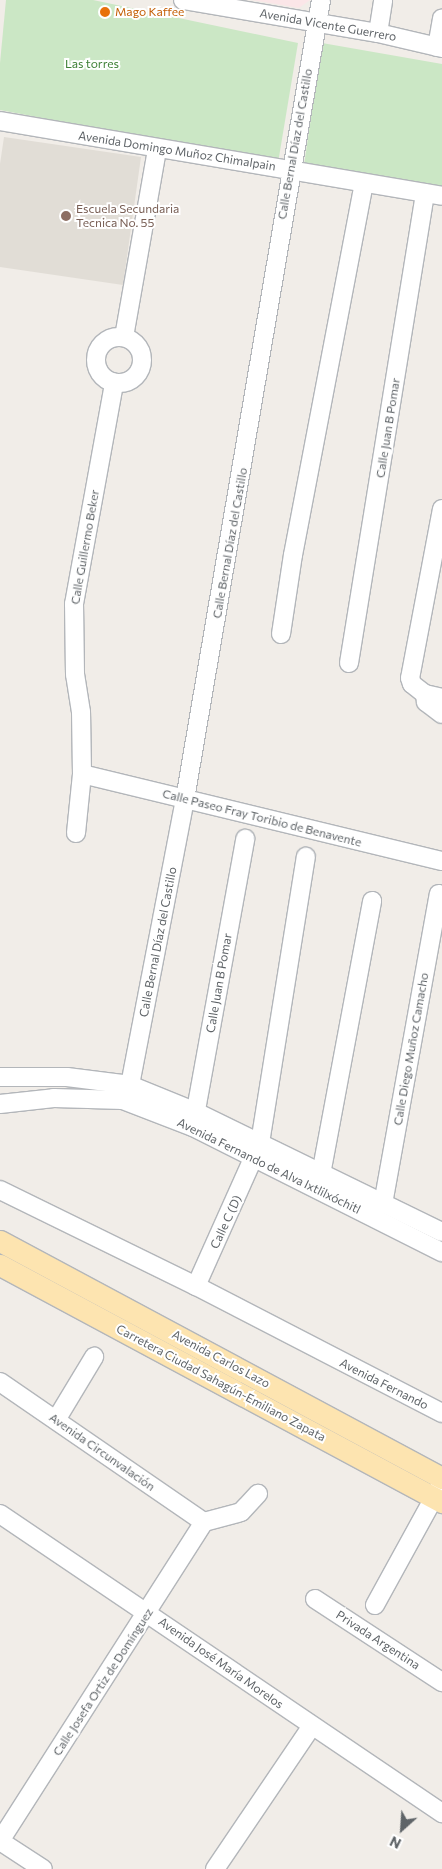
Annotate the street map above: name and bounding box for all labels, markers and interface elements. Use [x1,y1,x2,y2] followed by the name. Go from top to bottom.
[115,5,184,19] place label: Mago Kaffee
[99,6,111,18] marker: Mago Kaffee
[258,6,398,44] street label: Avenida Vicente Guerrero
[65,57,119,71] park label: Las torres
[275,67,315,221] street label: Calle Bernal Díaz del Castillo
[77,128,277,174] street label: Avenida Domingo Muñoz Chimalpain
[76,202,179,230] place label: Escuela Secundaria Tecnica No. 55
[60,210,72,222] marker: Escuela Secundaria Tecnica No. 55
[373,377,403,479] street label: Calle Juan B Pomar
[210,466,250,620] street label: Calle Bernal Díaz del Castillo
[68,488,102,606] street label: Calle Guillermo Beker
[161,786,363,850] street label: Calle Paseo Fray Toribio de Benavente
[136,866,180,1018] street label: Calle Bernal Díaz del Castillo
[203,932,235,1034] street label: Calle Juan B Pomar
[390,971,432,1127] street label: Calle Diego Muñoz Camacho
[175,1115,363,1217] street label: Avenida Fernando de Alva Ixtlilxóchitl
[207,1193,245,1251] street label: Calle C (D)
[114,1321,328,1445] street label: Carretera Ciudad Sahagún-Emiliano Zapata
[170,1327,272,1391] street label: Avenida Carlos Lazo
[337,1355,431,1413] street label: Avenida Fernando
[46,1410,158,1494] street label: Avenida Circunvalación
[50,1606,156,1758] street label: Calle Josefa Ortiz de Domínguez
[333,1608,423,1672] street label: Privada Argentina
[156,1614,286,1712] street label: Avenida José María Morelos
[377,1804,427,1854] north arrow
[387,1833,404,1853] text: N

